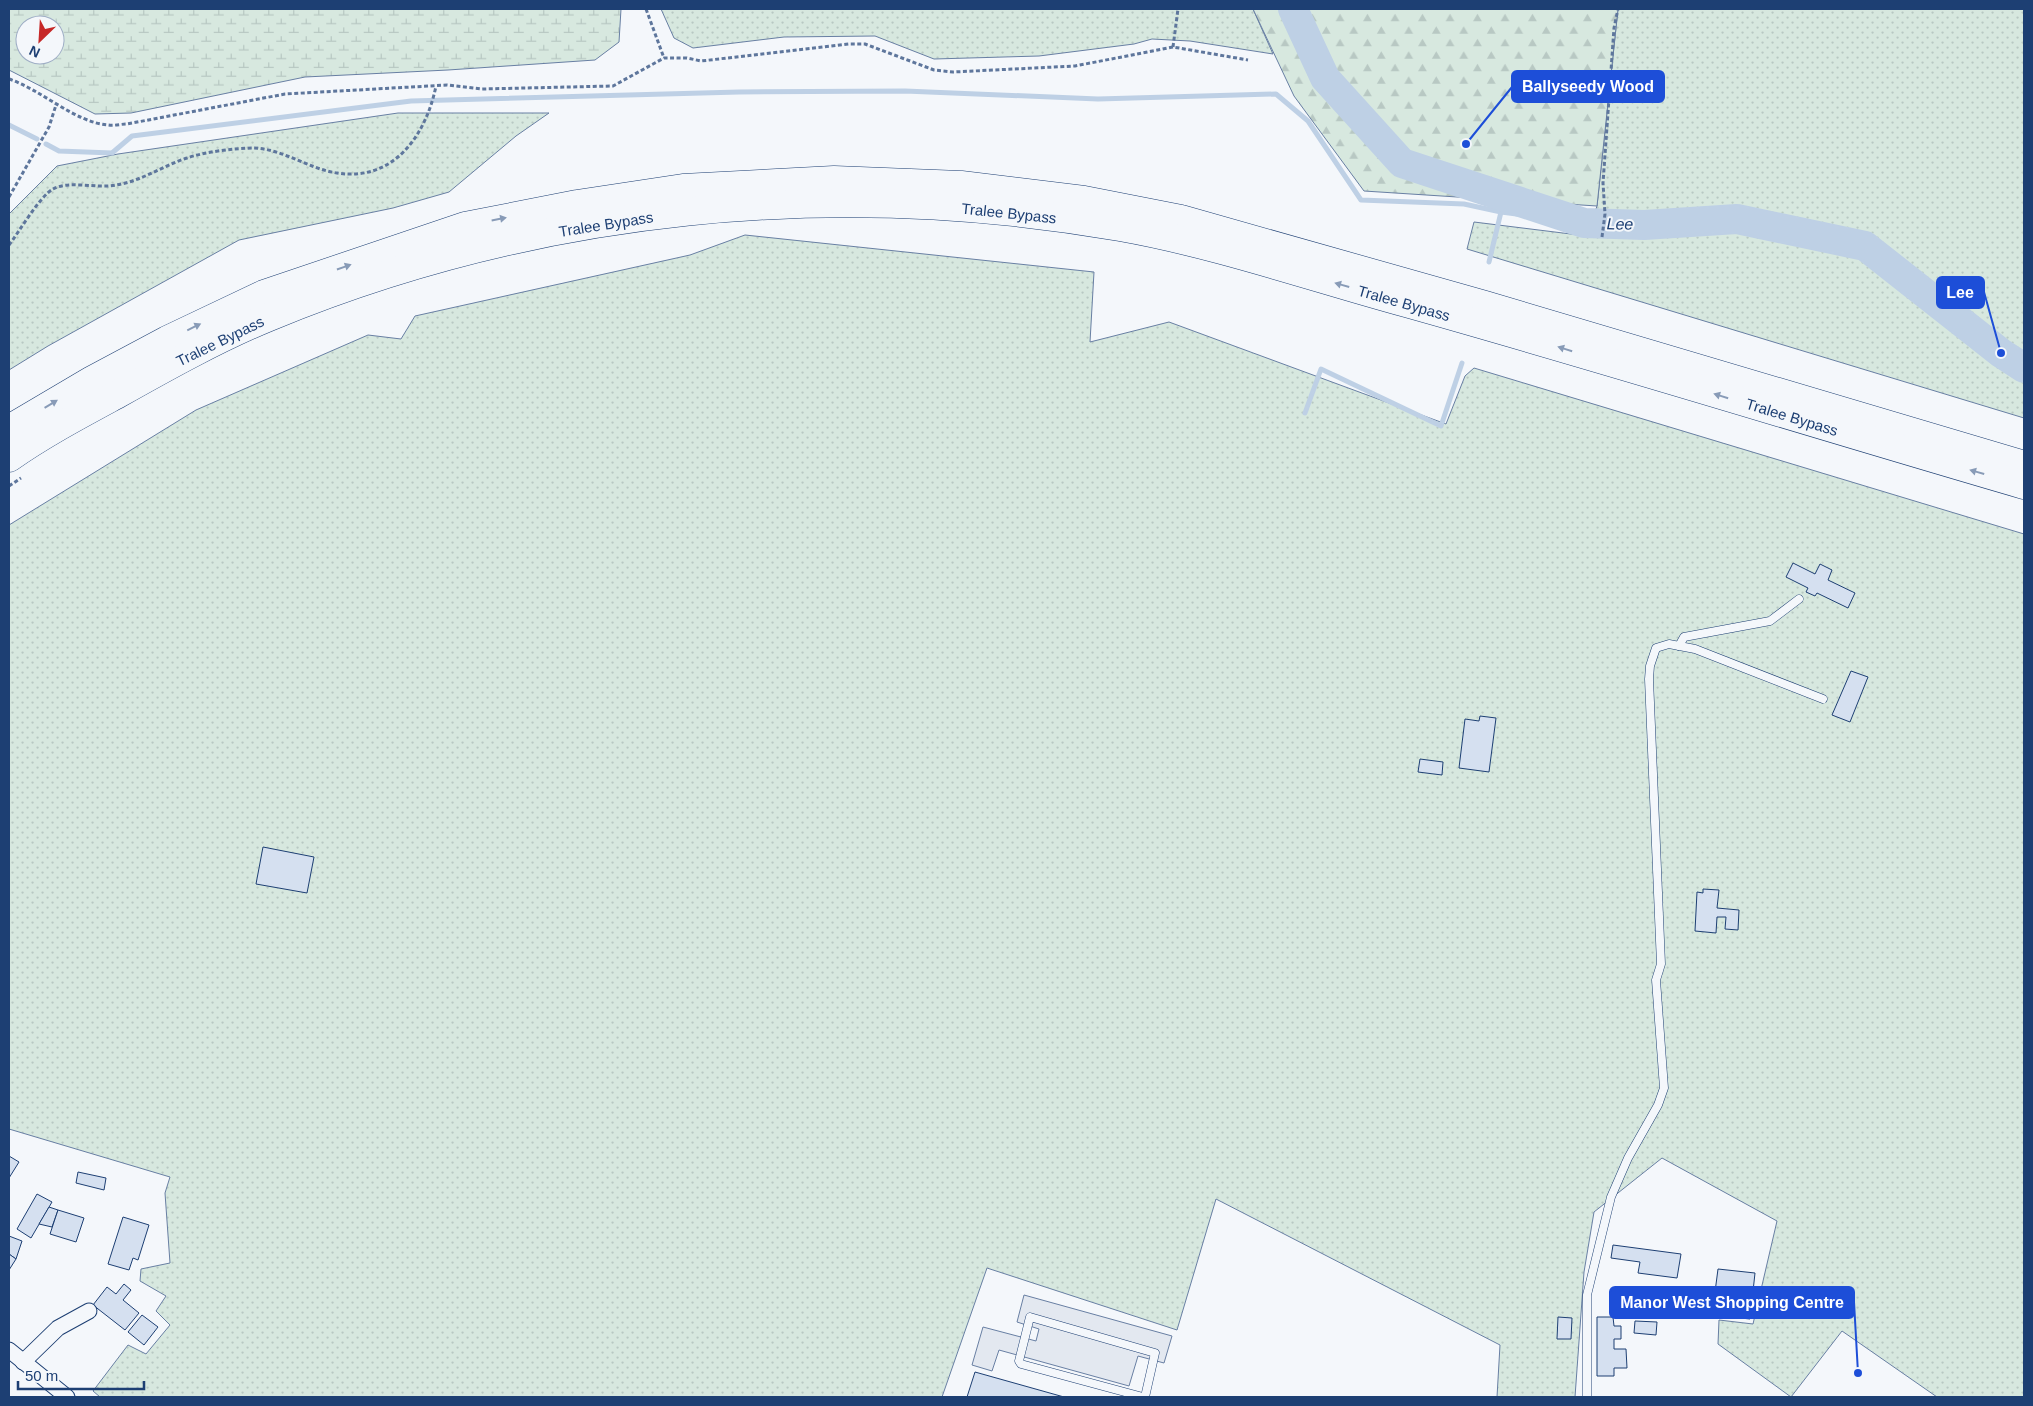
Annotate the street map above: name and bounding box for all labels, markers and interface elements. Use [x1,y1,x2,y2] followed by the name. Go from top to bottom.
[15,15,65,65] north arrow
[27,42,42,61] text: N
[1512,71,1664,102] callout: Ballyseedy Wood
[1522,78,1654,95] text: Ballyseedy Wood
[961,200,1057,226] street label: Tralee Bypass
[558,208,654,240] street label: Tralee Bypass
[492,215,507,223] one-way arrow
[1607,215,1634,233] water label: Lee
[337,262,352,270] one-way arrow
[1937,277,1984,308] callout: Lee
[1334,281,1349,289] one-way arrow
[1356,282,1452,324] street label: Tralee Bypass
[1946,284,1974,301] text: Lee
[173,312,267,370] street label: Tralee Bypass
[187,323,201,331] one-way arrow
[1558,345,1573,353] one-way arrow
[1713,391,1728,399] one-way arrow
[1744,395,1840,439] street label: Tralee Bypass
[44,400,57,409] one-way arrow
[1970,467,1985,475] one-way arrow
[1610,1287,1854,1318] callout: Manor West Shopping Centre
[1620,1294,1844,1311] text: Manor West Shopping Centre
[18,1358,144,1390] scale bar
[25,1367,58,1384] text: 50 m

